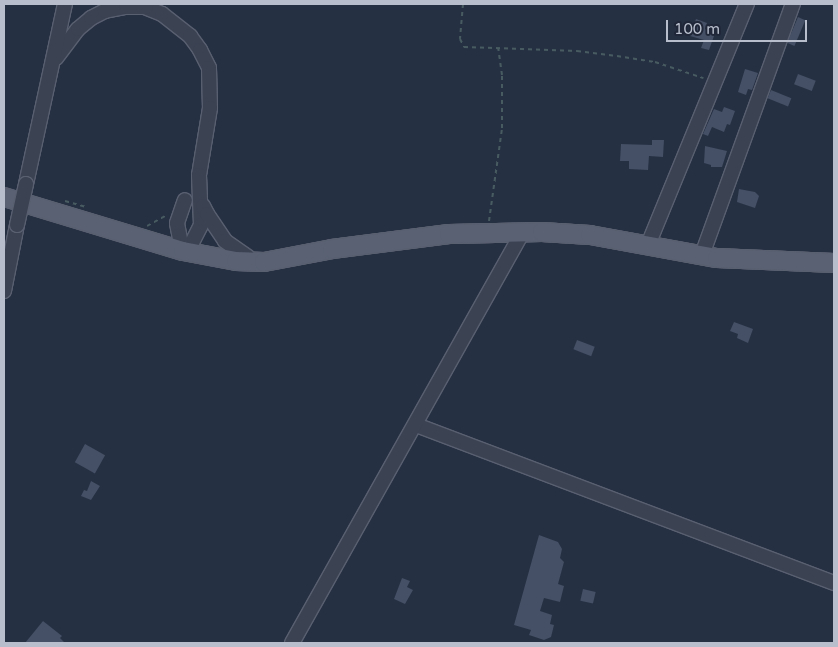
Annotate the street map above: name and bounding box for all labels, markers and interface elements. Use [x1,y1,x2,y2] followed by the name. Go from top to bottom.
[668,10,809,42] scale bar
[674,20,720,38] text: 100 m

